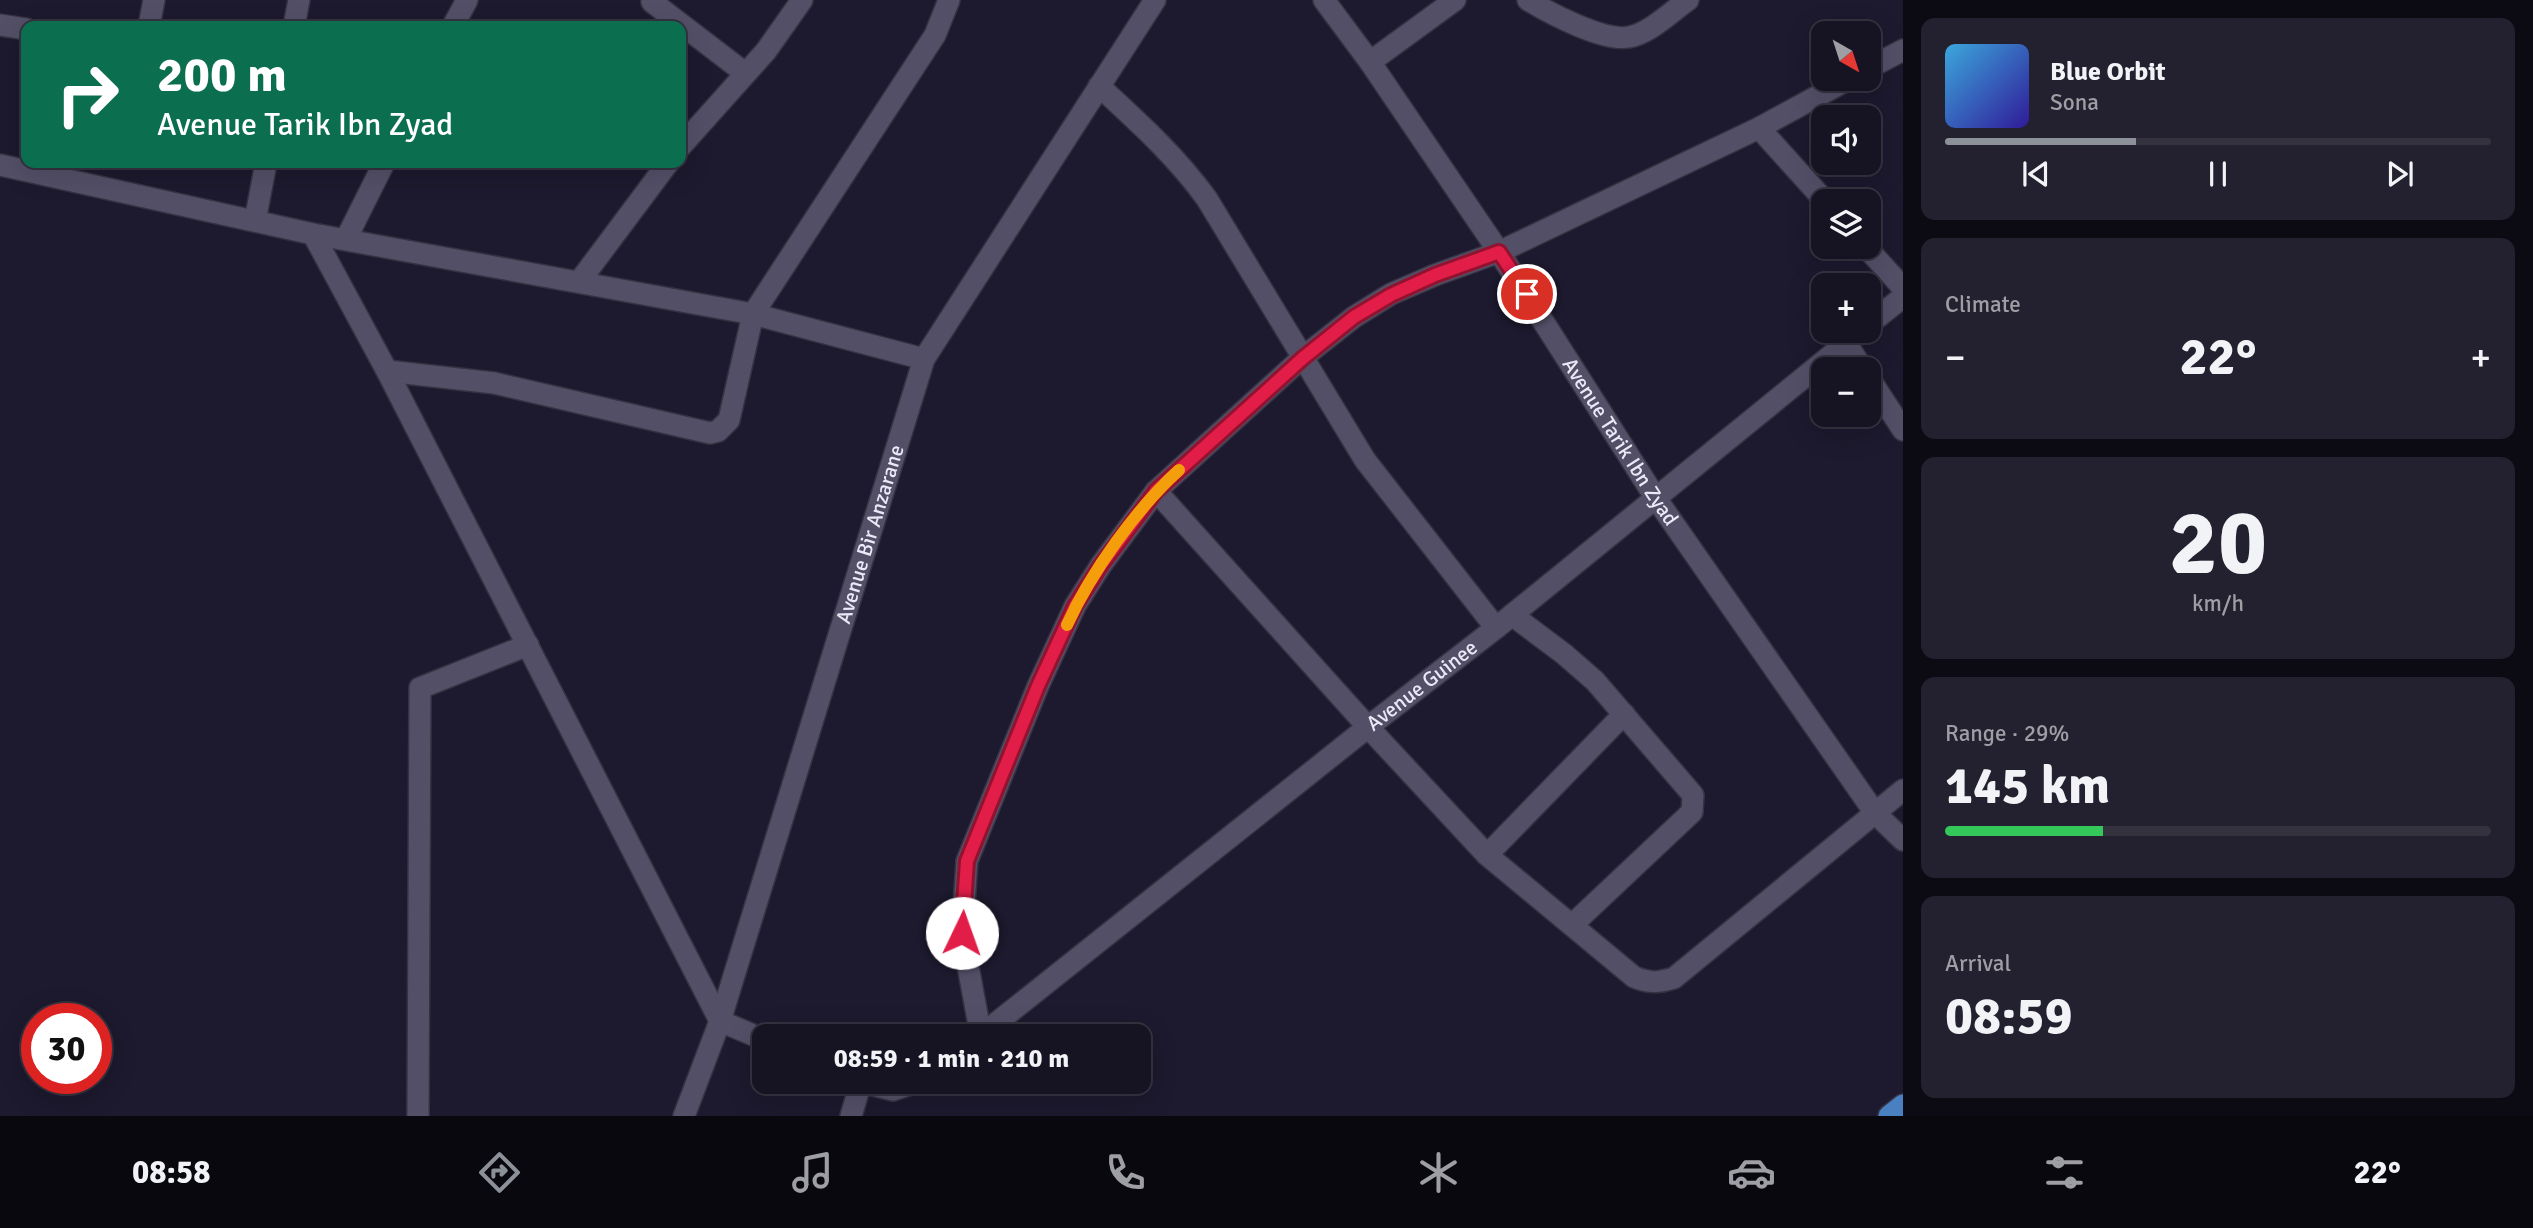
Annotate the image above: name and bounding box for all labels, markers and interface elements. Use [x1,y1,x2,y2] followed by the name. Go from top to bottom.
[1811,21,1881,91] north arrow
[1811,21,1881,427] map controls
[157,45,287,105] text: 200 m
[42,49,133,140] icon: right
[2050,56,2166,88] text: Blue Orbit
[2050,88,2099,117] text: Sona
[157,105,453,144] text: Avenue Tarik Ibn Zyad
[1811,105,1881,175] button: sound
[2017,155,2055,193] icon: previous
[2199,155,2237,193] icon: pause
[2381,155,2419,193] icon: next
[1811,189,1881,259] button: layers
[1497,264,1557,324] pin
[1811,273,1881,343] button: +
[1508,275,1546,313] icon: arrive
[1945,290,2021,319] text: Climate
[2180,325,2256,389] text: 22°
[1945,334,1966,381] text: −
[2470,334,2491,381] text: +
[1557,353,1684,531] street label: Avenue Tarik Ibn Zyad
[1811,357,1881,427] button: −
[830,442,910,627] street label: Avenue Bir Anzarane
[2169,487,2267,600] text: 20
[2192,589,2244,618] text: km/h
[1361,634,1483,737] street label: Avenue Guinee
[1945,719,2069,748] text: Range · 29%
[1945,754,2110,818] text: 145 km
[925,896,999,970] position arrow
[1945,949,2011,978] text: Arrival
[1945,984,2073,1048] text: 08:59
[21,1003,112,1094] speed limit sign: 30
[834,1043,1069,1075] text: 08:59 · 1 min · 210 m
[475,1148,524,1197] icon: directions
[788,1148,837,1197] icon: music
[1101,1148,1150,1197] icon: phone
[1414,1148,1463,1197] icon: climate
[1727,1148,1776,1197] icon: car
[2040,1148,2089,1197] icon: filters
[132,1153,211,1192] text: 08:58
[2353,1153,2401,1192] text: 22°

